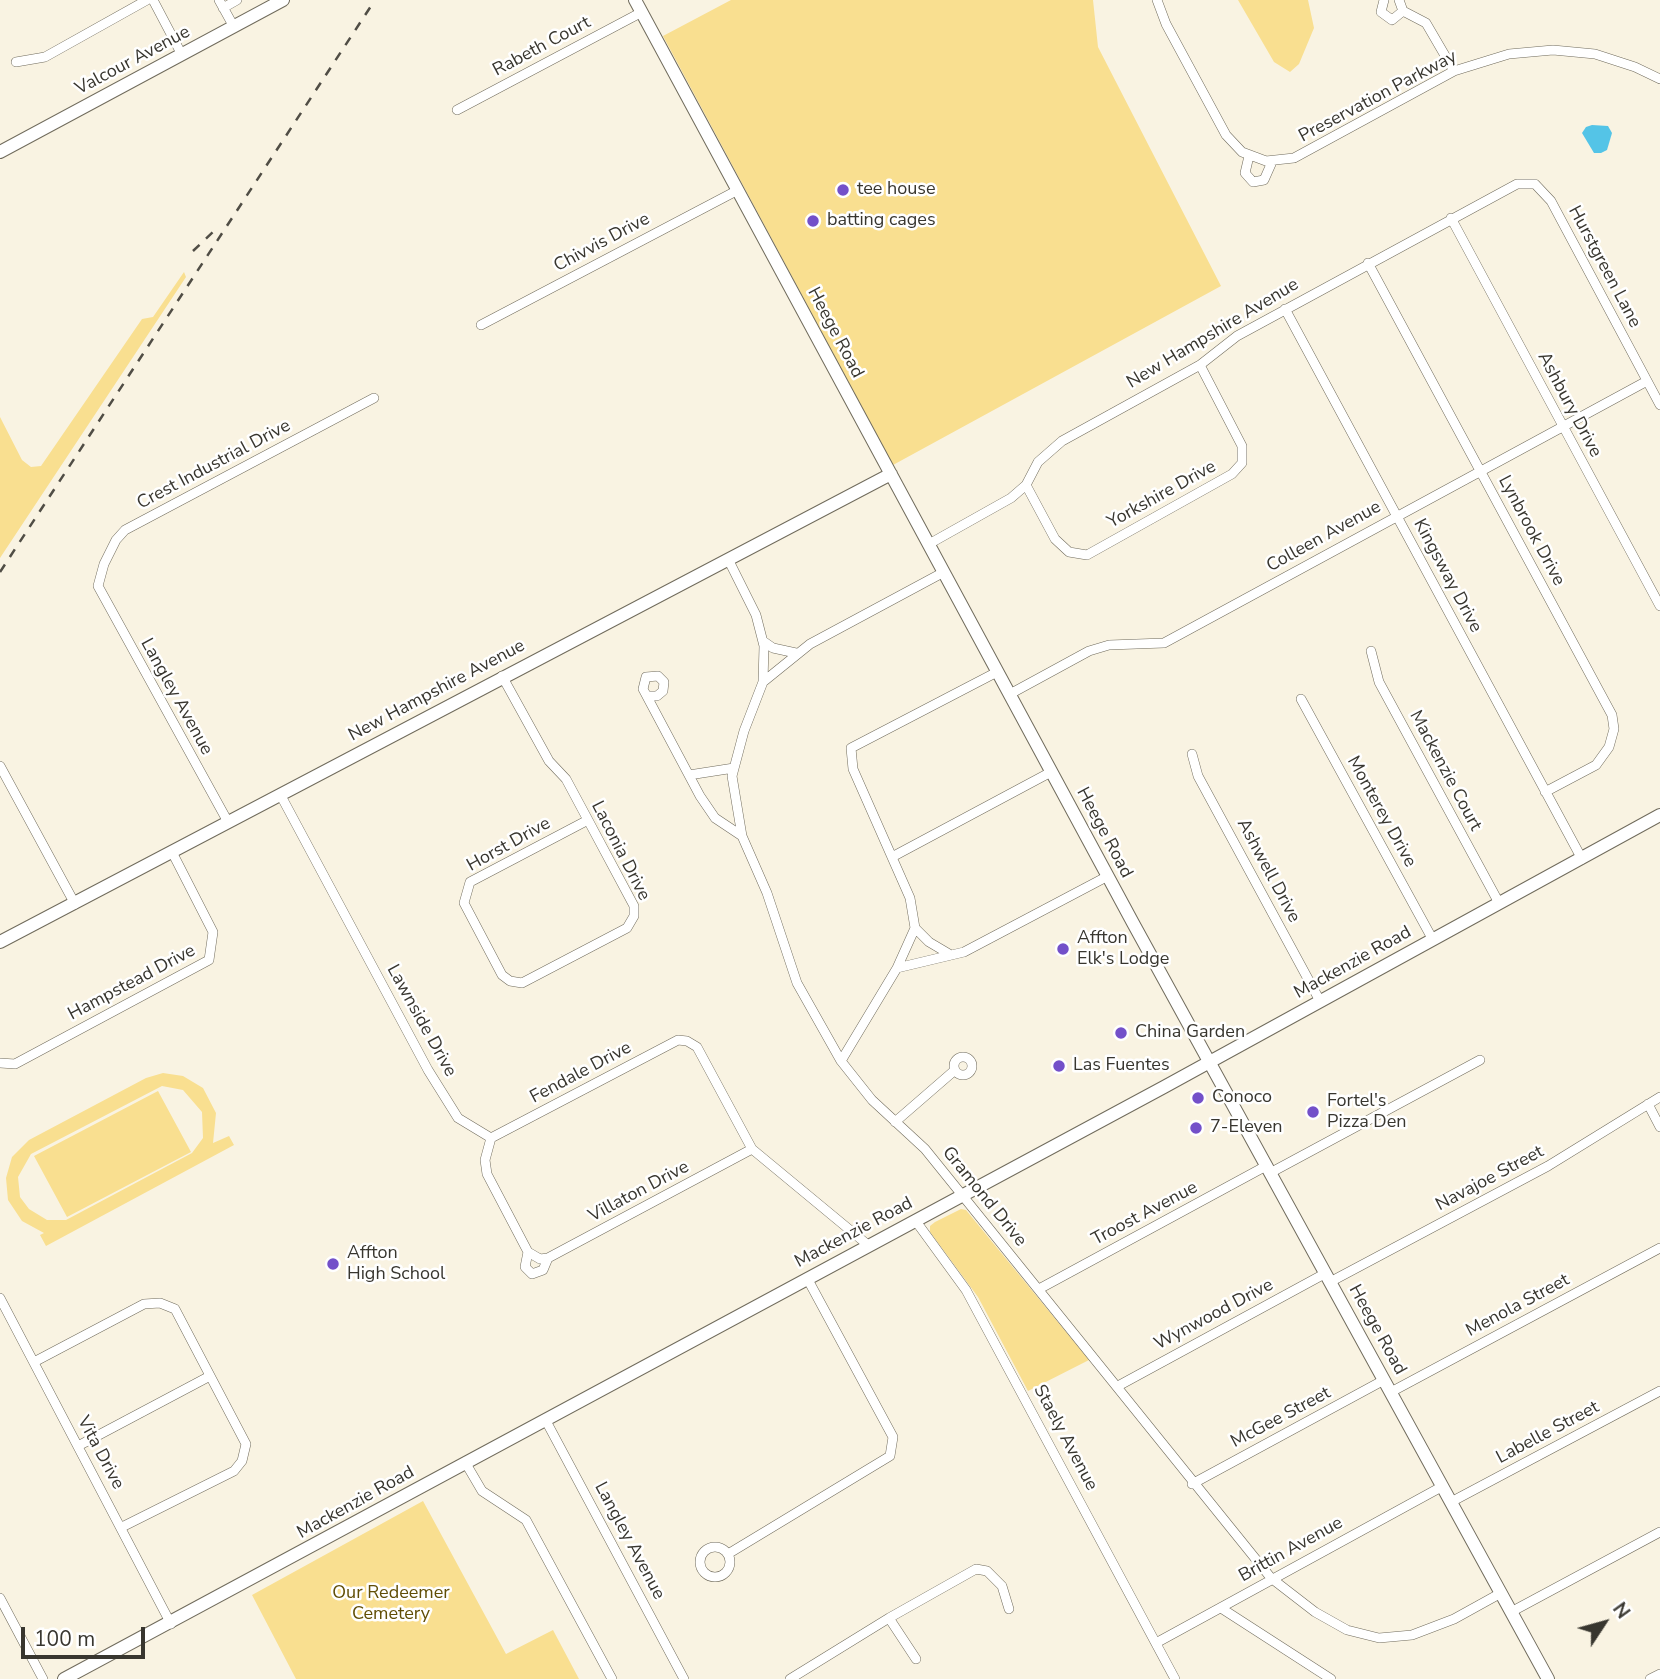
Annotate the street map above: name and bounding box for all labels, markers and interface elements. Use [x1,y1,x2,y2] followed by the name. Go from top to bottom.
[489,12,595,82] street label: Rabeth Court
[72,22,194,100] street label: Valcour Avenue
[1295,46,1461,148] street label: Preservation Parkway
[857,179,936,201] place label: tee house
[835,182,851,198] marker: tee house
[1563,202,1645,332] street label: Hurstgreen Lane
[550,209,654,277] street label: Chivvis Drive
[827,210,936,232] place label: batting cages
[805,213,821,229] marker: batting cages
[1123,274,1303,394] street label: New Hampshire Avenue
[802,284,868,382] street label: Heege Road
[1532,349,1606,461] street label: Ashbury Drive
[134,415,294,515] street label: Crest Industrial Drive
[1104,456,1220,534] street label: Yorkshire Drive
[1493,472,1569,590] street label: Lynbrook Drive
[1263,497,1385,577] street label: Colleen Avenue
[1408,515,1486,637] street label: Kingsway Drive
[135,635,217,759] street label: Langley Avenue
[345,635,529,747] street label: New Hampshire Avenue
[1404,707,1486,835] street label: Mackenzie Court
[1342,753,1420,871] street label: Monterey Drive
[1071,784,1137,882] street label: Heege Road
[586,798,654,904] street label: Laconia Drive
[463,813,555,877] street label: Horst Drive
[1232,815,1304,927] street label: Ashwell Drive
[1291,922,1415,1004] street label: Mackenzie Road
[1077,928,1169,970] place label: Affton Elk's Lodge
[65,940,199,1026] street label: Hampstead Drive
[1055,941,1071,957] marker: Affton Elk's Lodge
[381,961,461,1081] street label: Lawnside Drive
[1135,1022,1245,1044] place label: China Garden
[1113,1025,1129,1041] marker: China Garden
[527,1037,635,1109] street label: Fendale Drive
[1073,1055,1170,1077] place label: Las Fuentes
[1051,1058,1067,1074] marker: Las Fuentes
[1212,1087,1272,1109] place label: Conoco
[1190,1090,1206,1106] marker: Conoco
[1327,1091,1406,1134] place label: Fortel's Pizza Den
[1305,1104,1321,1120] marker: Fortel's Pizza Den
[1210,1117,1283,1139] place label: 7-Eleven
[1188,1120,1204,1136] marker: 7-Eleven
[1432,1142,1548,1216] street label: Navajoe Street
[937,1143,1031,1251] street label: Gramond Drive
[585,1157,693,1227] street label: Villaton Drive
[1088,1177,1202,1251] street label: Troost Avenue
[791,1193,917,1273] street label: Mackenzie Road
[347,1243,445,1286] place label: Affton High School
[325,1256,341,1272] marker: Affton High School
[1463,1270,1573,1342] street label: Menola Street
[1151,1275,1277,1355] street label: Wynwood Drive
[1343,1281,1411,1379] street label: Heege Road
[1028,1381,1102,1495] street label: Staely Avenue
[1228,1383,1334,1453] street label: McGee Street
[1493,1397,1603,1469] street label: Labelle Street
[72,1413,128,1493] street label: Vita Drive
[294,1462,418,1544] street label: Mackenzie Road
[589,1479,669,1603] street label: Langley Avenue
[1235,1513,1347,1587] street label: Brittin Avenue
[332,1583,450,1626] park label: Our Redeemer Cemetery
[1569,1588,1639,1658] north arrow
[1606,1597,1636,1624] text: N
[24,1612,149,1656] scale bar
[34,1625,95,1653] text: 100 m

